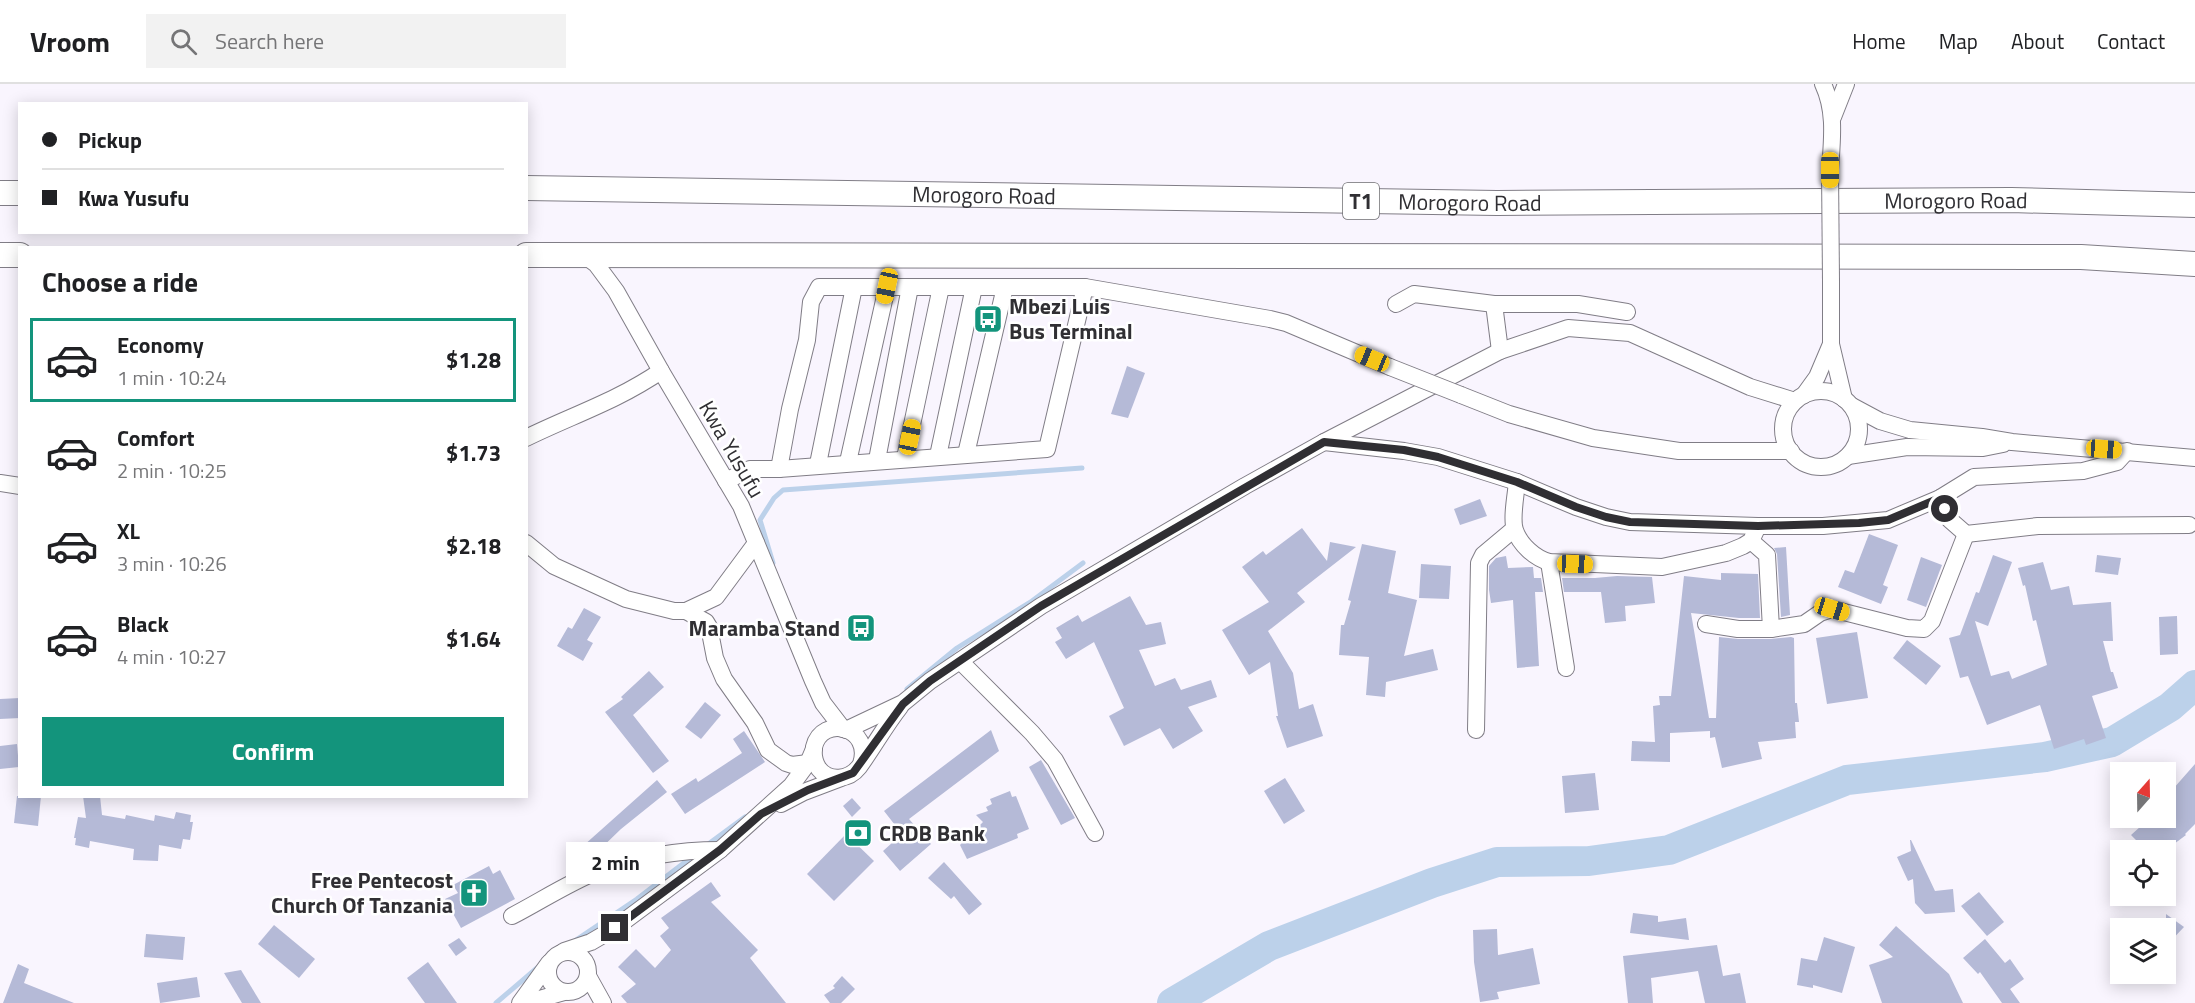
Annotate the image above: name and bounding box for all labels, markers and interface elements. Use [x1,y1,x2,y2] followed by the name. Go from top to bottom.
[146,14,566,68] search box
[30,20,110,63] text: Vroom
[215,24,324,58] text: Search here
[167,25,200,58] icon: search
[1852,25,1906,57] text: Home
[1939,25,1978,57] text: Map
[2011,25,2064,57] text: About
[2097,25,2165,57] text: Contact
[78,123,142,157] text: Pickup
[1821,152,1839,188] car
[912,177,1056,213] street label: Morogoro Road
[78,181,190,215] text: Kwa Yusufu
[1343,183,1379,219] road number: T1
[1884,183,2028,218] street label: Morogoro Road
[1398,184,1542,220] street label: Morogoro Road
[42,261,198,302] text: Choose a ride
[874,267,900,305] car
[1009,289,1133,348] place label: Mbezi Luis Bus Terminal
[972,303,1004,335] bus stop icon: Mbezi Luis Bus Terminal
[117,328,204,362] text: Economy
[45,333,99,387] icon: car
[446,343,501,377] text: $1.28
[1352,344,1392,374] car
[117,362,227,393] text: 1 min · 10:24
[690,394,774,504] street label: Kwa Yusufu
[897,418,923,456] car
[117,421,195,455] text: Comfort
[45,426,99,480] icon: car
[446,436,501,470] text: $1.73
[2085,439,2123,459] car
[117,455,227,486] text: 2 min · 10:25
[1931,495,1958,522] route start
[117,514,140,548] text: XL
[45,519,99,573] icon: car
[446,529,501,563] text: $2.18
[117,548,227,579] text: 3 min · 10:26
[1557,554,1593,574] car
[1812,595,1852,623] car
[117,607,169,641] text: Black
[689,611,840,645] place label: Maramba Stand
[45,612,99,666] icon: car
[845,612,877,644] bus stop icon: Maramba Stand
[446,622,501,656] text: $1.64
[117,641,227,672] text: 4 min · 10:27
[42,717,504,786] button: Confirm
[2110,762,2176,828] north arrow
[2110,762,2176,984] map controls
[879,816,986,850] place label: CRDB Bank
[842,817,874,849] bank icon: CRDB Bank
[2110,840,2176,906] button: locate
[566,841,664,883] callout: 2 min
[591,847,640,878] text: 2 min
[271,863,453,922] place label: Free Pentecost Church Of Tanzania
[458,877,490,909] church icon: Free Pentecost Church Of Tanzania
[601,914,628,941] route end
[2110,918,2176,984] button: layers

